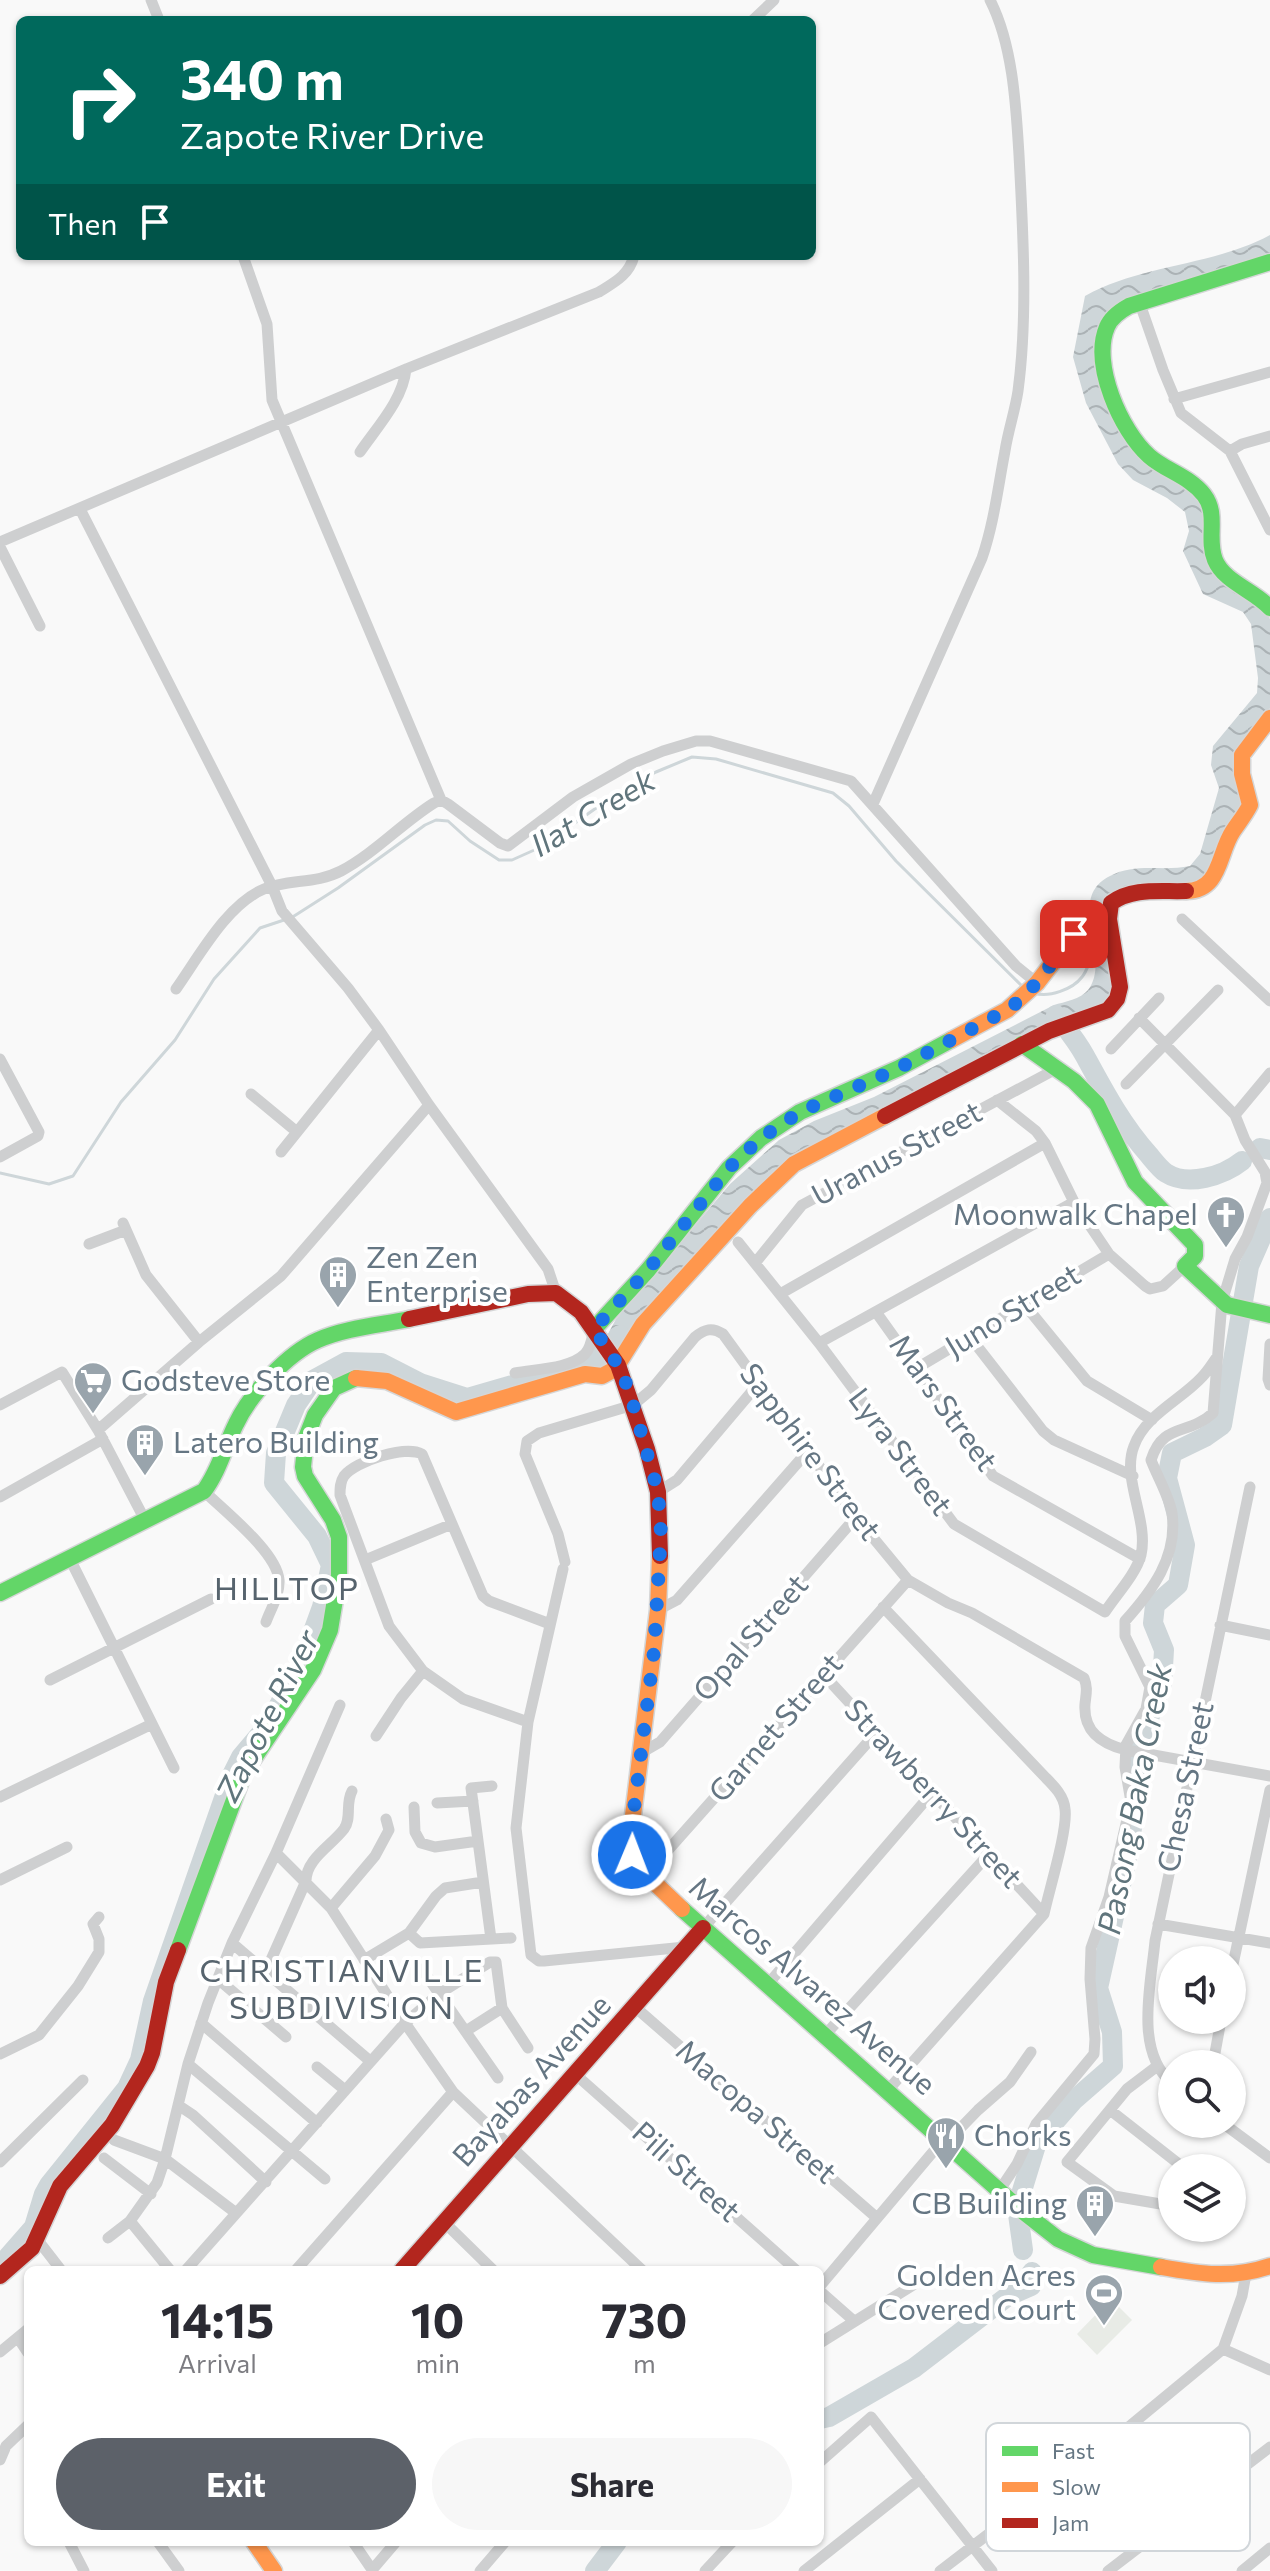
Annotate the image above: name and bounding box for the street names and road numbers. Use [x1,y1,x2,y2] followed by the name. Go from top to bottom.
[804,1091,987,1212] street label: Uranus Street
[937,1254,1086,1364] street label: Juno Street
[883,1326,1007,1477] street label: Mars Street
[734,1355,890,1546] street label: Sapphire Street
[842,1380,962,1521] street label: Lyra Street
[684,1565,814,1707] street label: Opal Street
[699,1644,849,1808] street label: Garnet Street
[838,1690,1032,1894] street label: Strawberry Street
[1147,1698,1220,1875] street label: Chesa Street
[683,1867,944,2101] street label: Marcos Alvarez Avenue
[443,1986,617,2173] street label: Bayabas Avenue
[670,2030,846,2190] street label: Macopa Street
[626,2112,749,2228] street label: Pili Street

